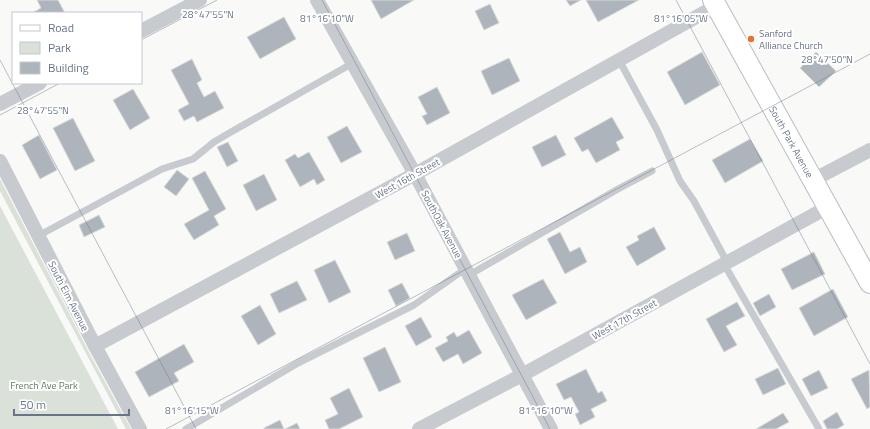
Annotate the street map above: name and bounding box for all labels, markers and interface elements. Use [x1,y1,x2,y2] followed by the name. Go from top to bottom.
[182,7,234,22] text: 28°47'55"N
[300,11,354,26] text: 81°16'10"W
[654,11,708,26] text: 81°16'05"W
[12,12,142,84] legend
[48,18,74,37] text: Road
[759,26,823,53] place label: Sanford Alliance Church
[746,34,756,44] marker: Sanford Alliance Church
[48,38,71,57] text: Park
[801,52,853,67] text: 28°47'50"N
[48,58,89,77] text: Building
[17,103,69,118] text: 28°47'55"N
[765,103,817,180] street label: South Park Avenue
[372,154,443,202] street label: West 16th Street
[417,188,466,261] street label: SouthOak Avenue
[44,259,93,334] street label: South Elm Avenue
[589,295,660,343] street label: West 17th Street
[10,378,78,393] park label: French Ave Park
[14,391,129,417] scale bar
[20,395,46,414] text: 50 m
[165,403,219,418] text: 81°16'15"W
[519,403,573,418] text: 81°16'10"W

